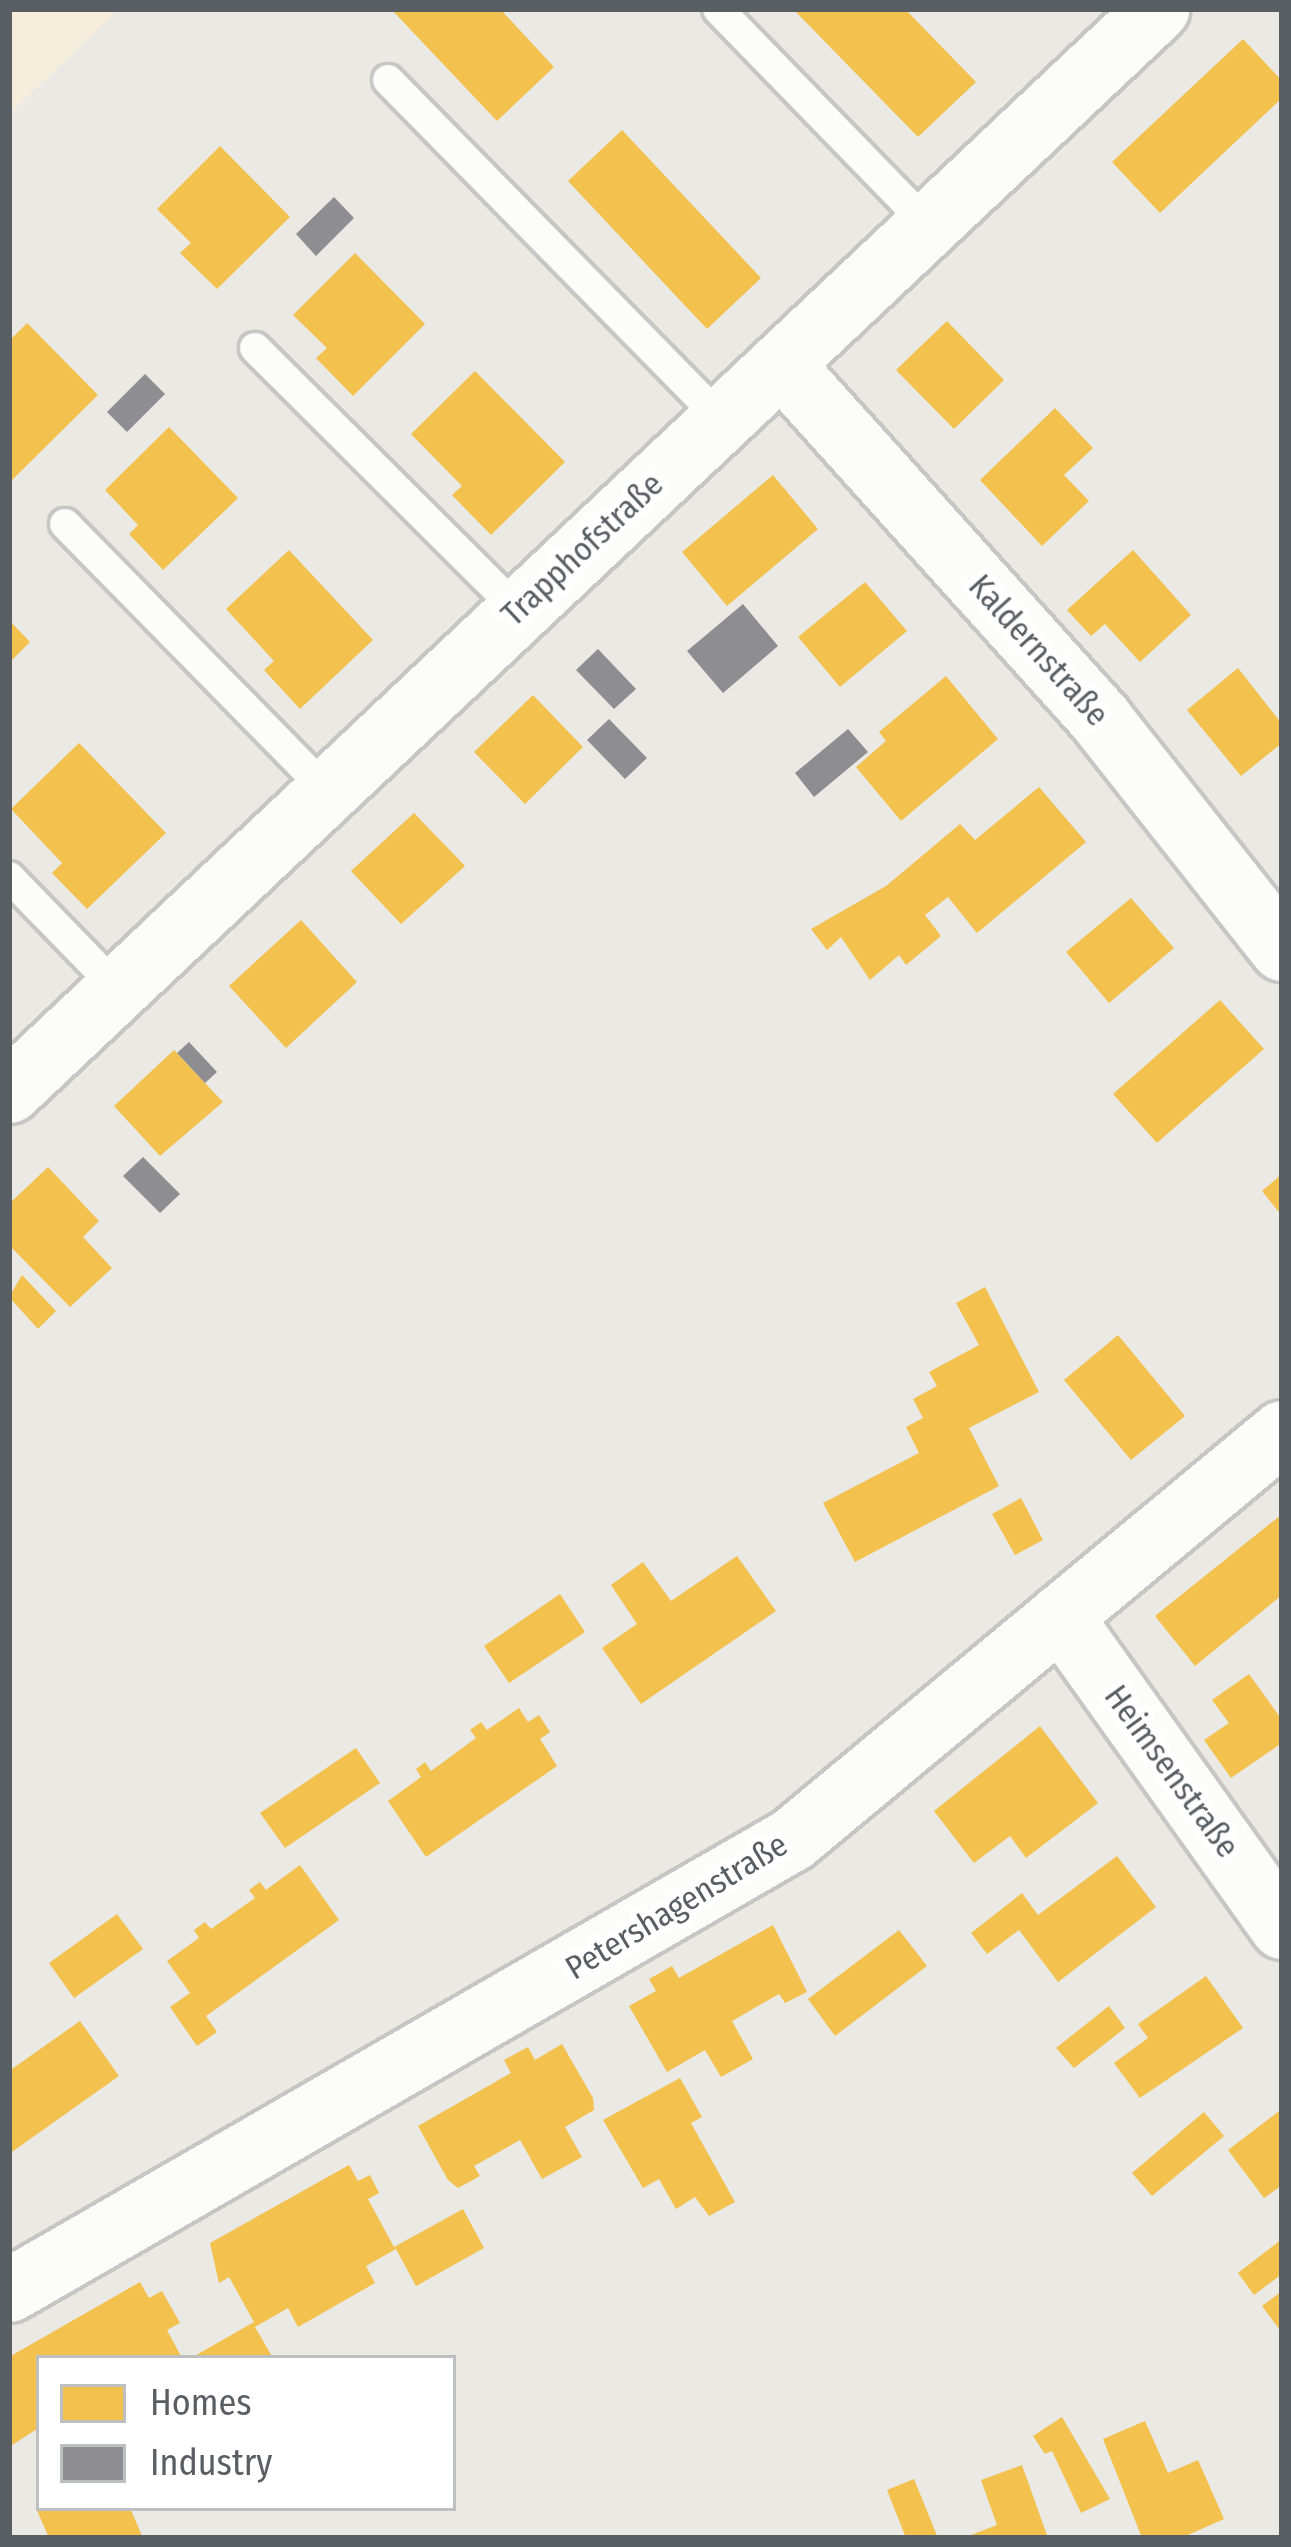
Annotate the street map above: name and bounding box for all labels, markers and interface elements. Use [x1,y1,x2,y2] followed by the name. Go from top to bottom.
[494,465,672,635] street label: Trapphofstraße
[960,567,1116,735] street label: Kaldernstraße
[1095,1678,1247,1866] street label: Heimsenstraße
[559,1825,795,1989] street label: Petershagenstraße
[36,2355,456,2511] legend
[150,2381,252,2425] text: Homes
[150,2441,272,2485] text: Industry

